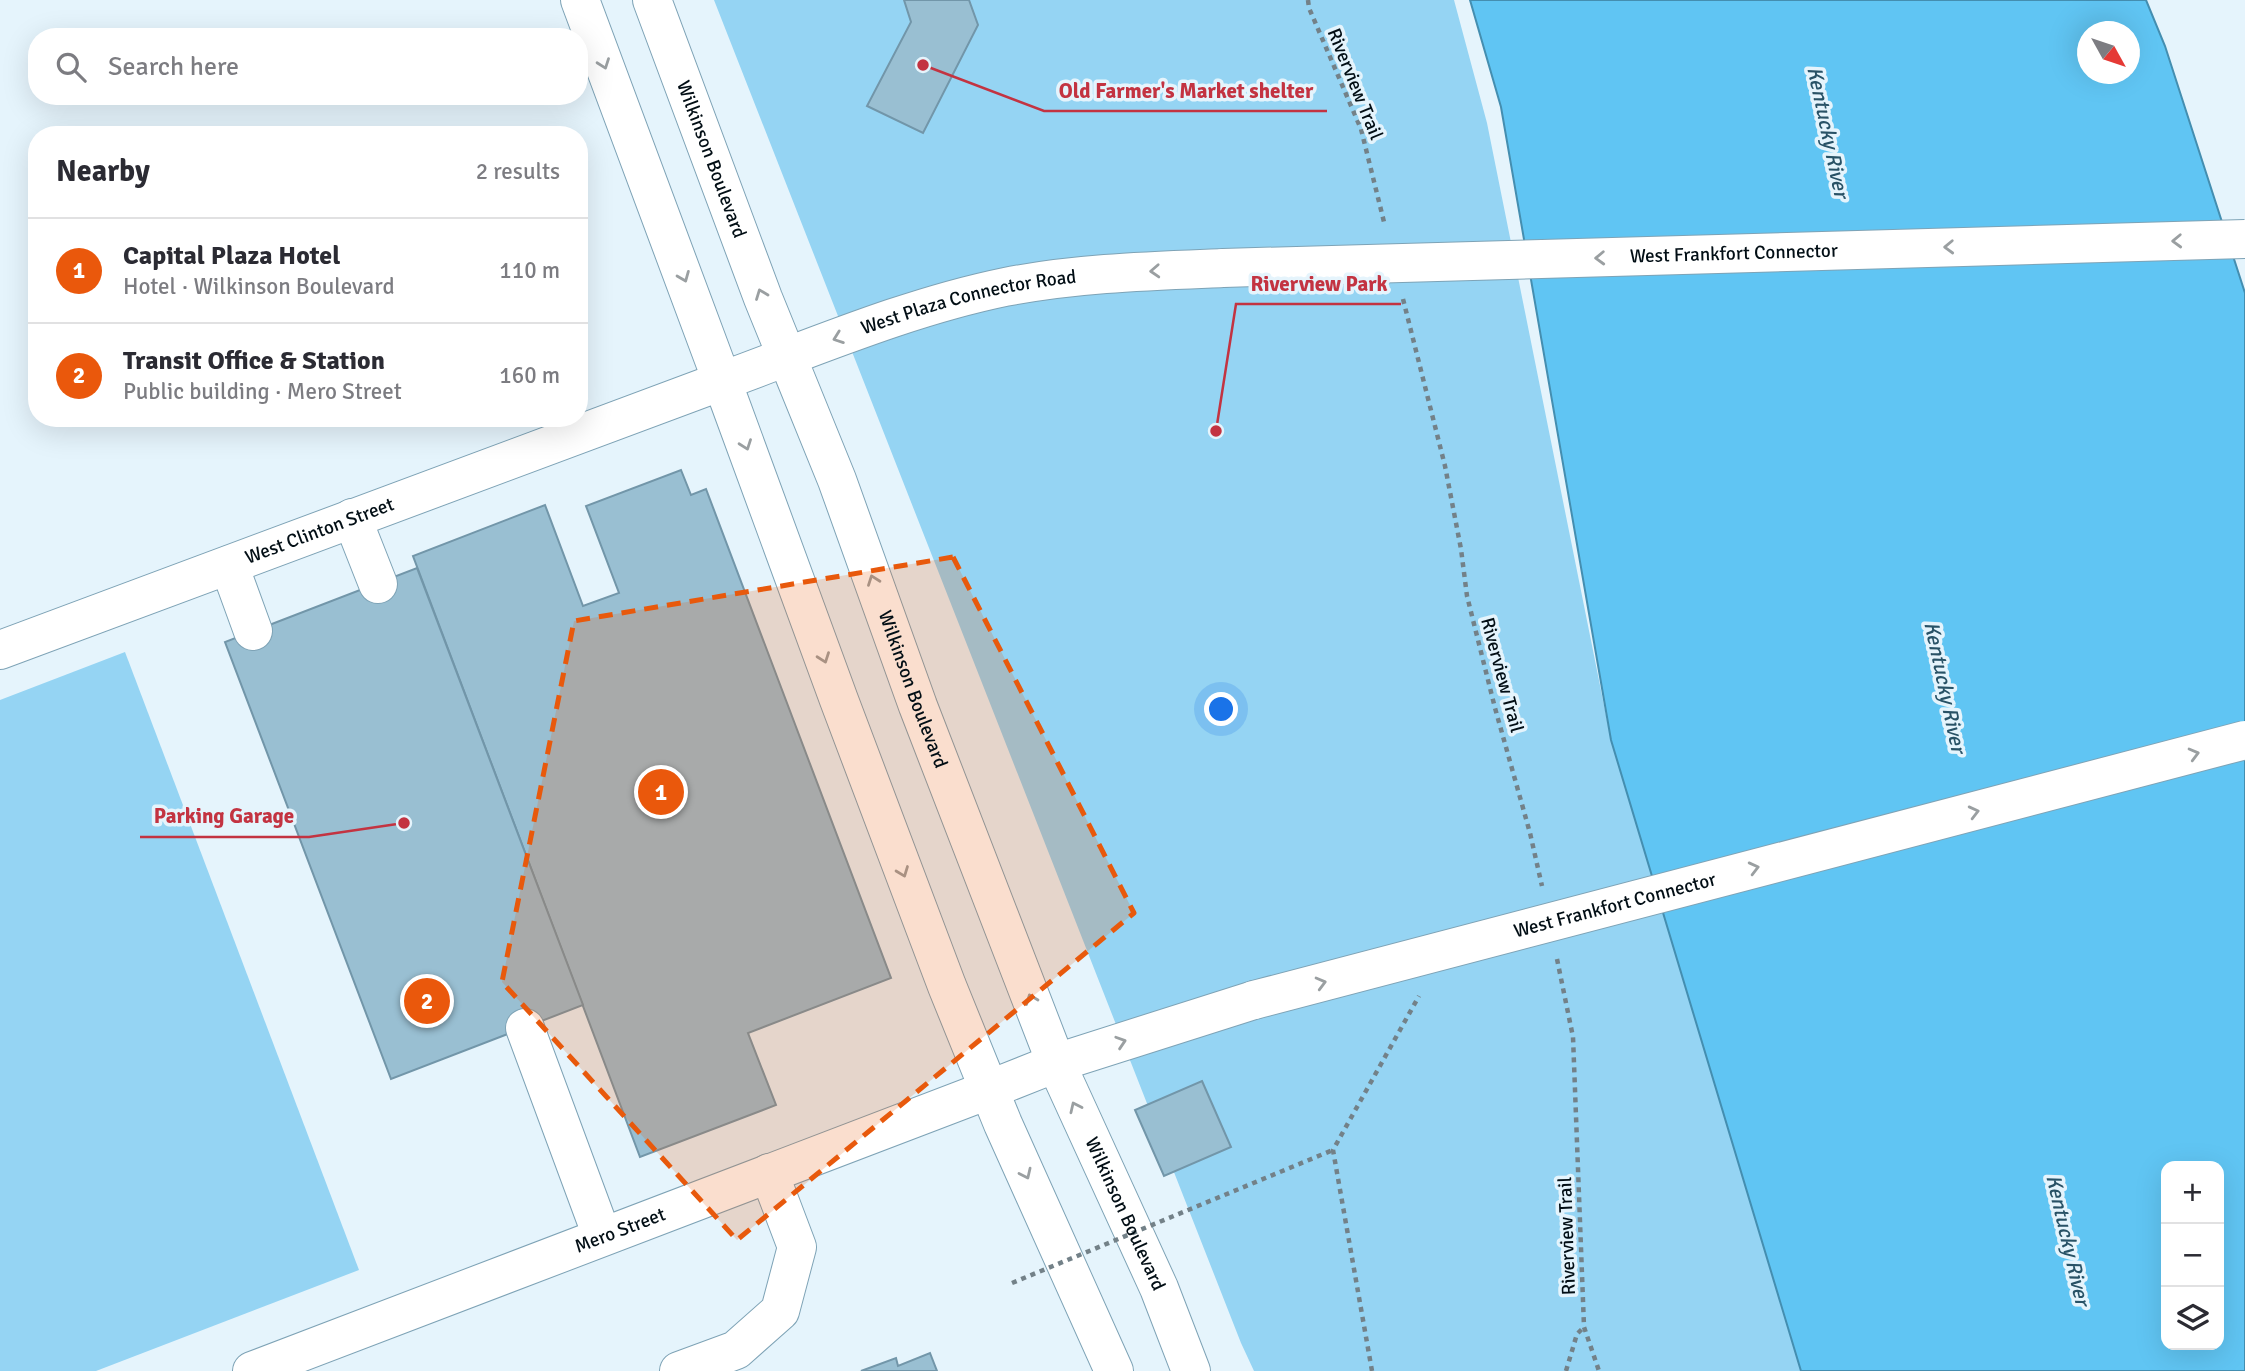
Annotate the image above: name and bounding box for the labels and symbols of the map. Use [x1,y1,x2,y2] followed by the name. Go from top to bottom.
[2077,21,2140,84] north arrow
[1322,25,1388,143] street label: Riverview Trail
[596,58,610,70] one-way arrow
[1801,64,1855,203] water label: Kentucky River
[1044,69,1327,111] callout: Old Farmer's Market shelter
[671,77,752,241] street label: Wilkinson Boulevard
[1059,78,1314,104] text: Old Farmer's Market shelter
[2171,233,2182,249] one-way arrow
[1629,239,1838,268] street label: West Frankfort Connector
[1944,240,1955,255] one-way arrow
[1594,250,1604,266] one-way arrow
[1236,262,1401,304] callout: Riverview Park
[1149,263,1160,278] one-way arrow
[858,265,1077,340] street label: West Plaza Connector Road
[675,271,689,283] one-way arrow
[1250,271,1388,297] text: Riverview Park
[756,288,770,300] one-way arrow
[832,330,844,344] one-way arrow
[737,438,751,450] one-way arrow
[242,492,398,570] street label: West Clinton Street
[867,575,881,587] one-way arrow
[873,607,953,772] street label: Wilkinson Boulevard
[1475,615,1529,735] street label: Riverview Trail
[1918,619,1972,758] water label: Kentucky River
[815,652,829,664] one-way arrow
[1204,692,1238,726] your location
[2188,747,2200,762] one-way arrow
[638,766,684,818] pin: 1
[140,795,309,837] callout: Parking Garage
[154,803,294,829] text: Parking Garage
[1968,806,1980,820] one-way arrow
[1748,862,1760,876] one-way arrow
[895,865,909,877] one-way arrow
[1511,867,1718,943] street label: West Frankfort Connector
[404,975,450,1027] pin: 2
[1314,977,1326,991] one-way arrow
[1026,994,1040,1006] one-way arrow
[1114,1036,1127,1050] one-way arrow
[1069,1102,1083,1114] one-way arrow
[1080,1133,1171,1295] street label: Wilkinson Boulevard
[1018,1167,1032,1179] one-way arrow
[2040,1172,2096,1311] water label: Kentucky River
[1553,1176,1581,1296] street label: Riverview Trail
[571,1202,669,1259] street label: Mero Street

